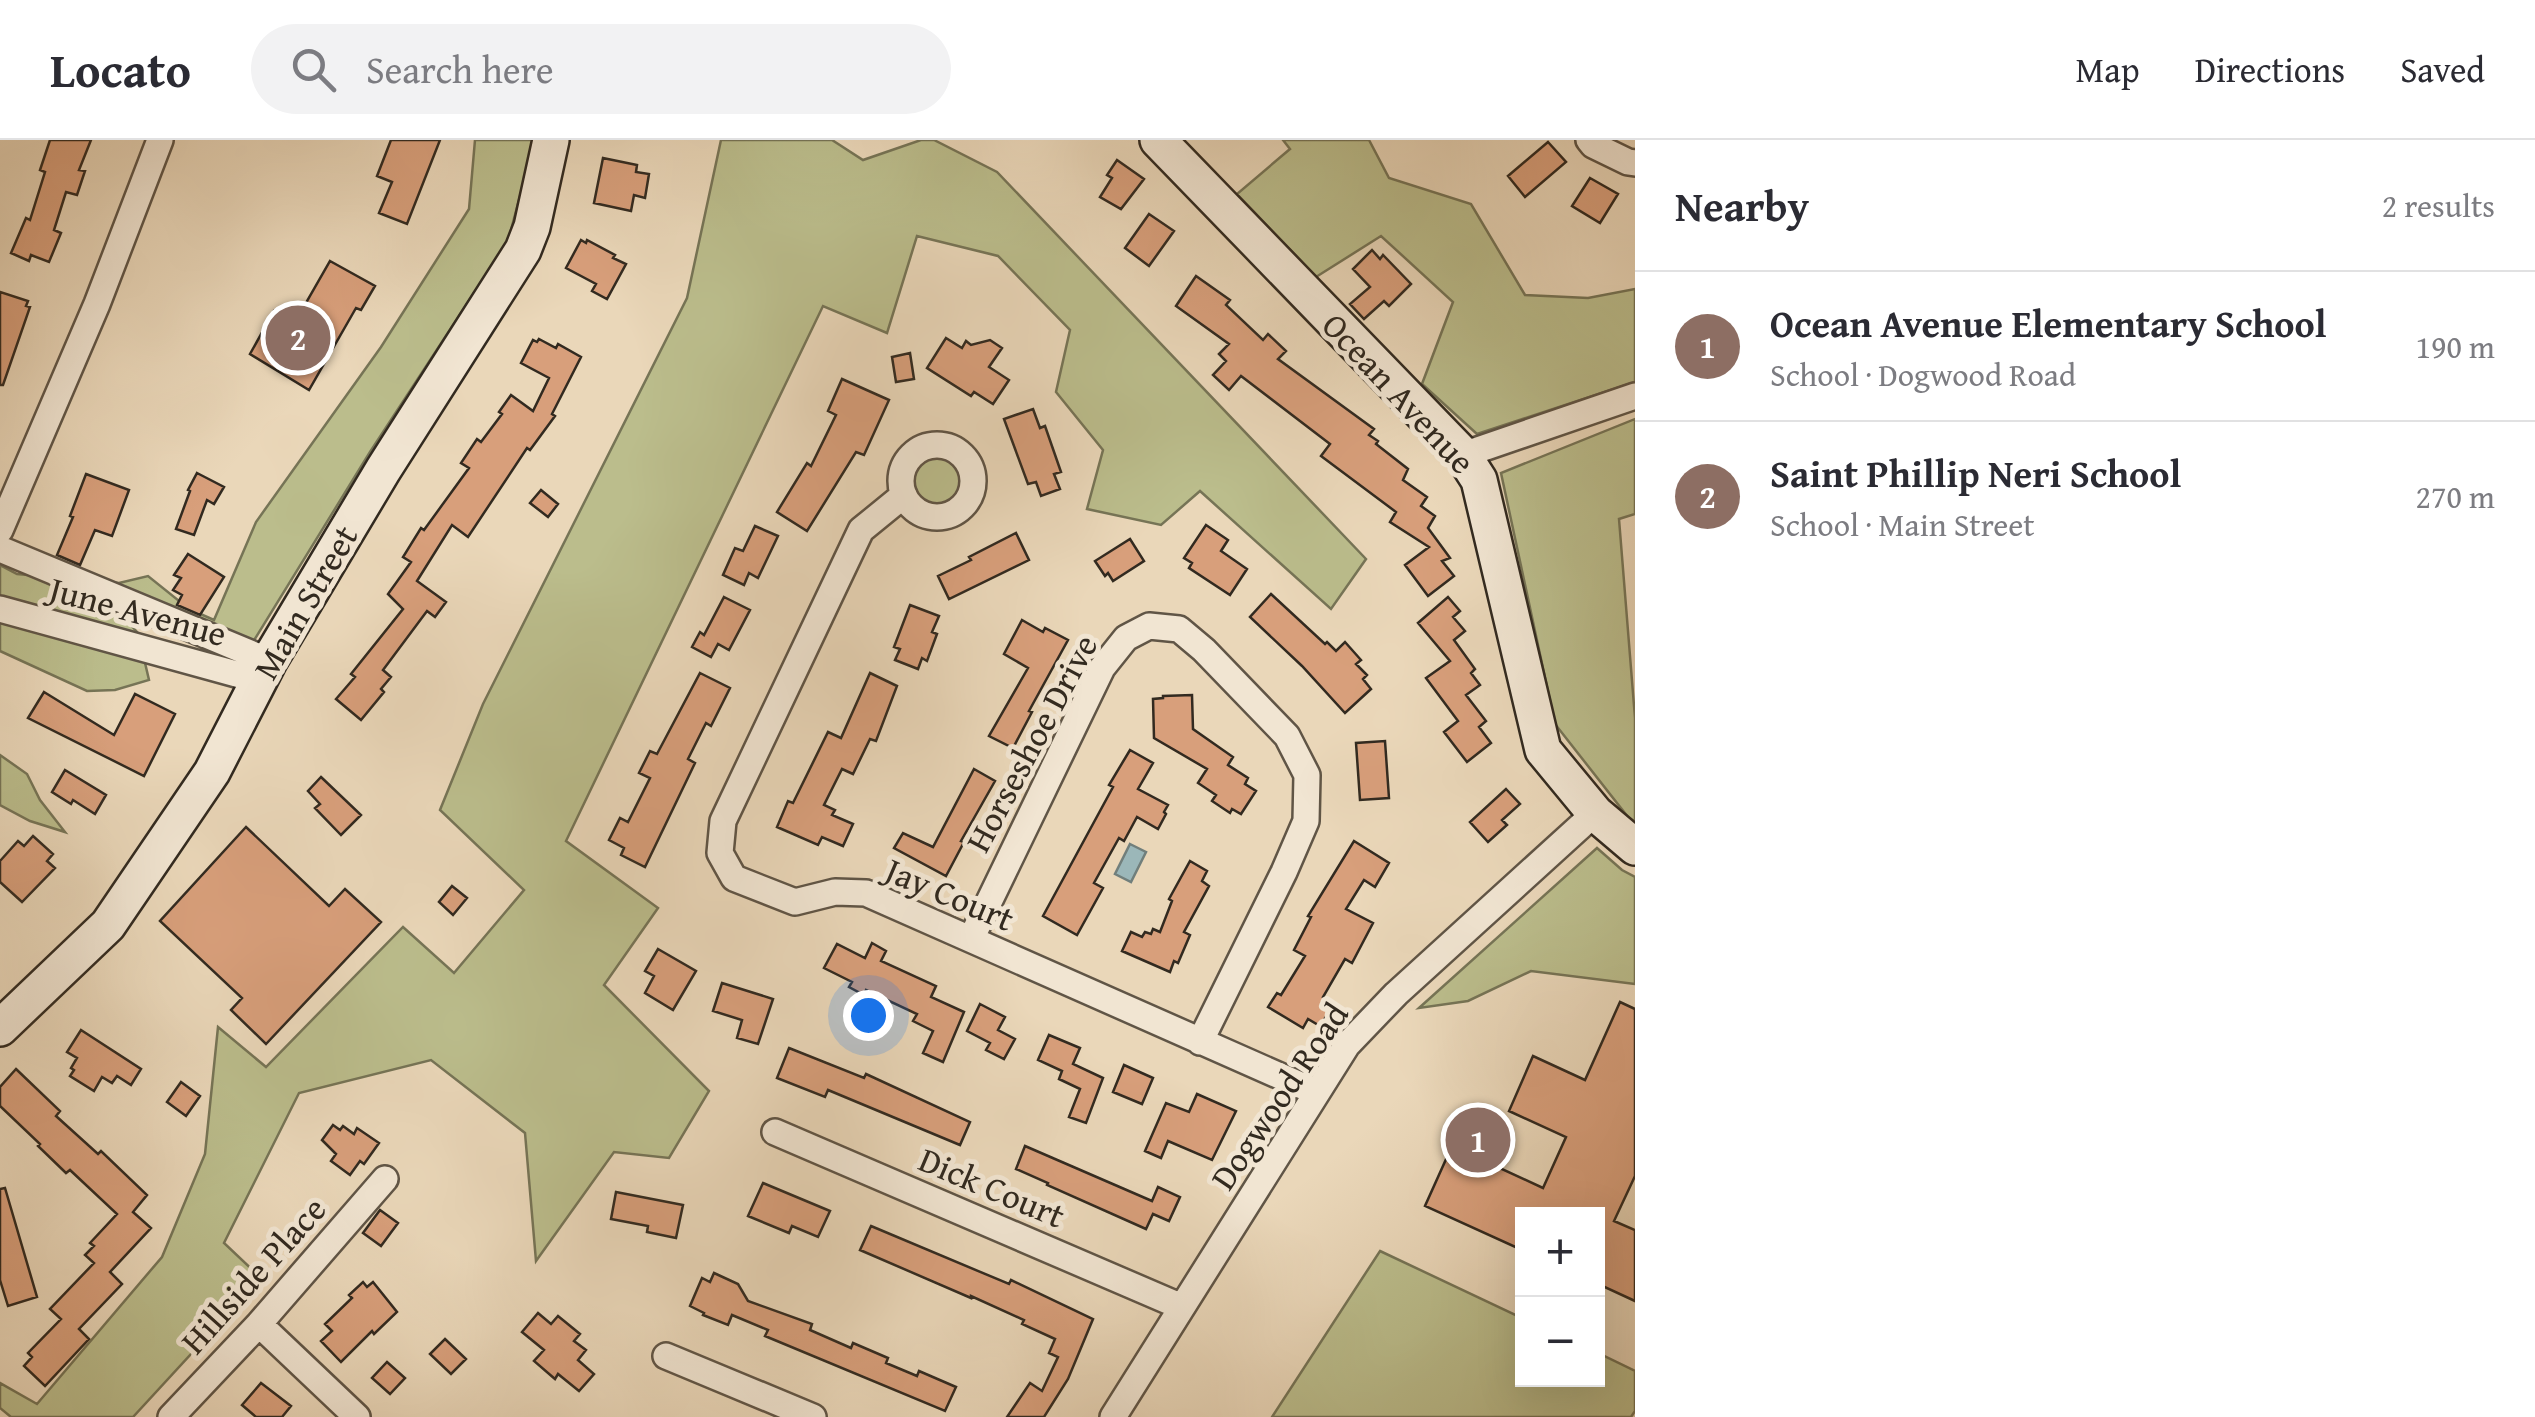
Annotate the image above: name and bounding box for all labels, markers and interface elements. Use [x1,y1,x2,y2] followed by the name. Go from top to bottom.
[251,24,951,114] search box
[50,34,191,105] text: Locato
[366,41,553,97] text: Search here
[286,42,341,97] icon: search
[2076,44,2140,95] text: Map
[2195,44,2345,95] text: Directions
[2400,44,2485,95] text: Saved
[1675,175,1809,236] text: Nearby
[2382,182,2495,229] text: 2 results
[1770,295,2327,351] text: Ocean Avenue Elementary School
[266,300,330,376] pin: 2
[1311,301,1487,485] street label: Ocean Avenue
[1699,323,1716,370] text: 1
[2416,323,2495,370] text: 190 m
[1770,351,2076,398] text: School · Dogwood Road
[1770,445,2181,501] text: Saint Phillip Neri School
[1699,473,1716,520] text: 2
[2416,473,2495,520] text: 270 m
[1770,501,2035,548] text: School · Main Street
[240,515,370,689] street label: Main Street
[40,562,232,659] street label: June Avenue
[952,625,1110,861] street label: Horseshoe Drive
[874,843,1022,944] street label: Jay Court
[843,990,894,1041] your location
[1197,992,1361,1200] street label: Dogwood Road
[1446,1102,1510,1178] pin: 1
[911,1133,1073,1241] street label: Dick Court
[168,1185,338,1365] street label: Hillside Place
[1515,1207,1605,1387] map controls
[1515,1207,1605,1297] button: +
[1515,1297,1605,1387] button: −

